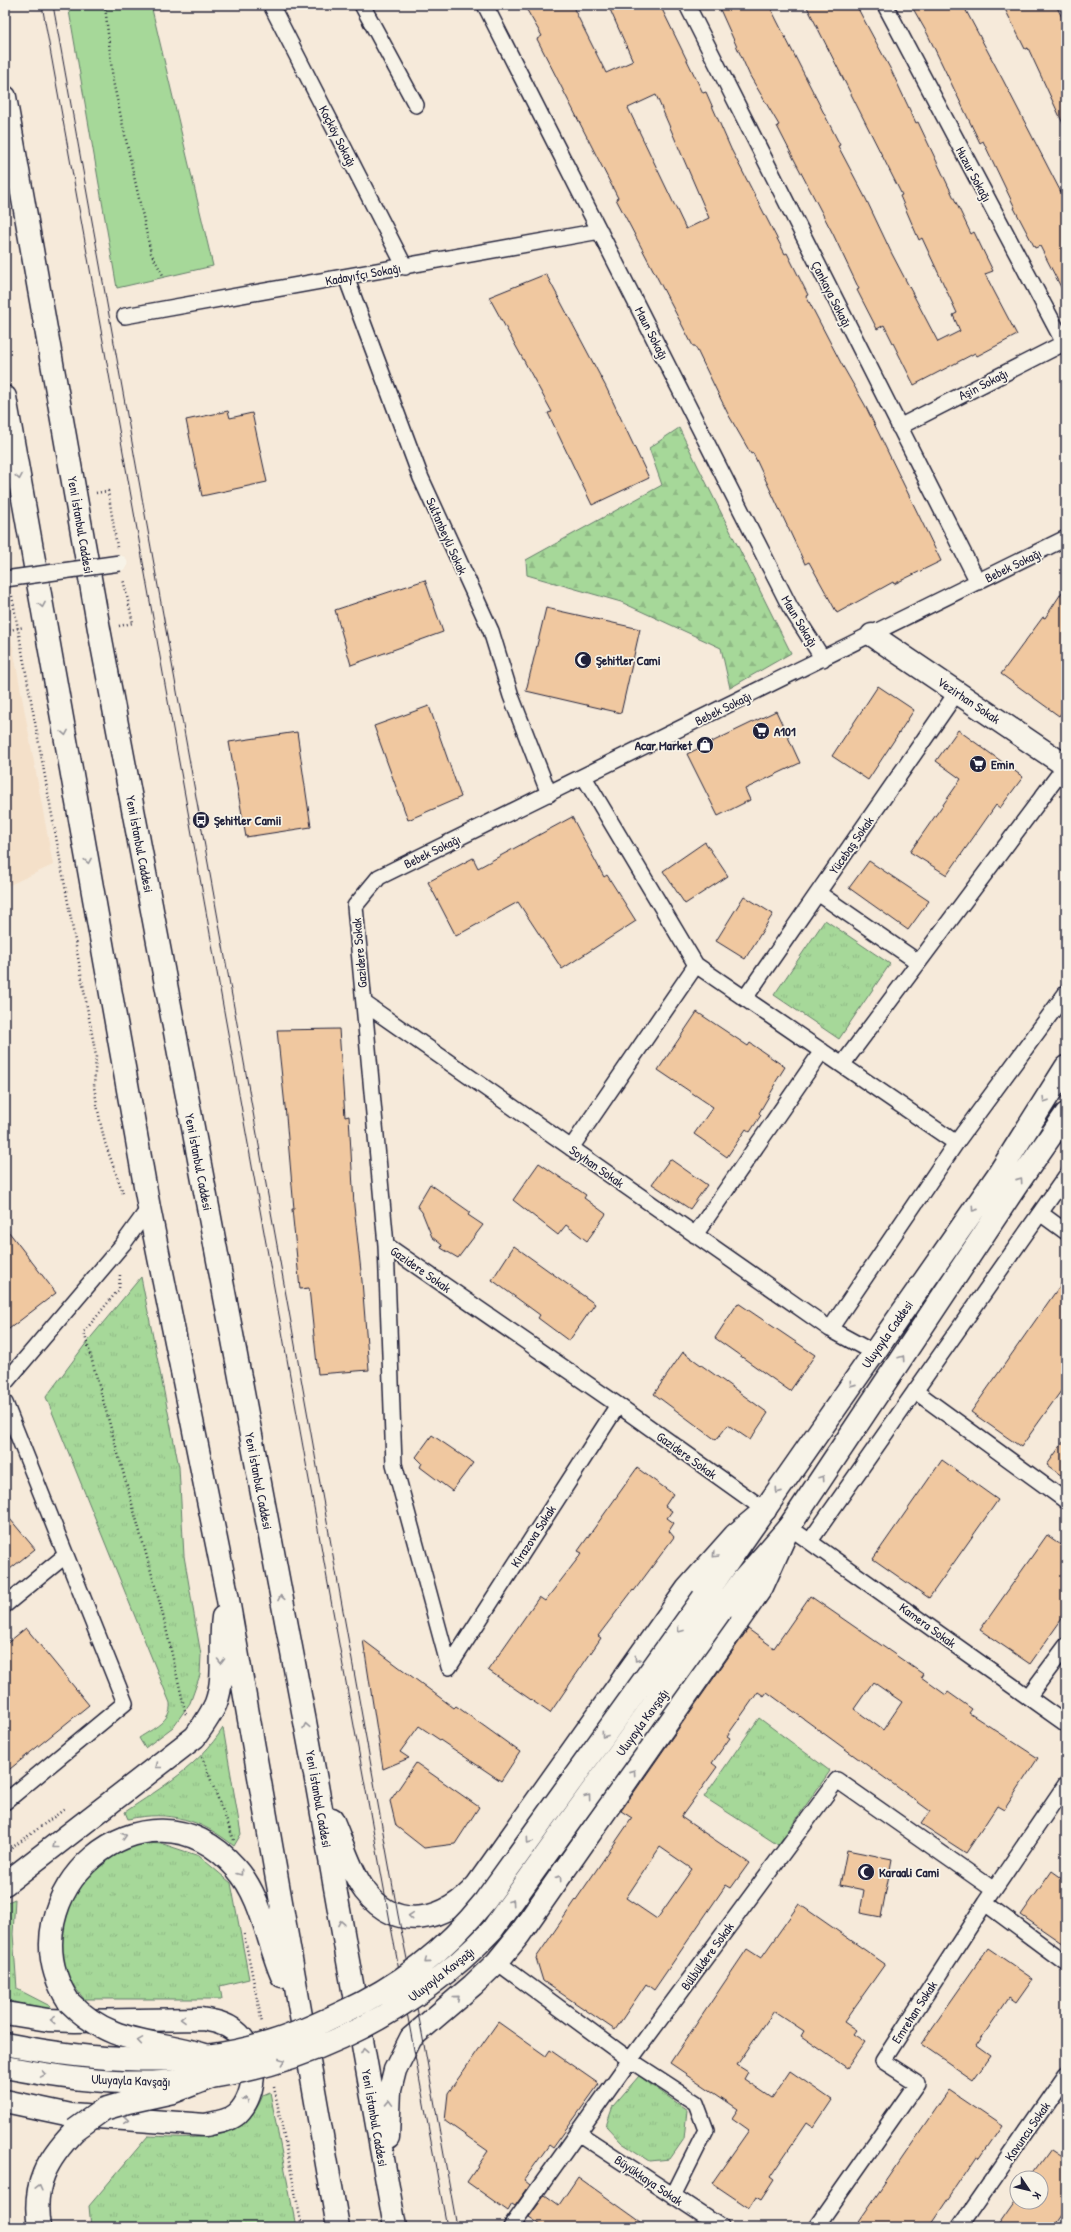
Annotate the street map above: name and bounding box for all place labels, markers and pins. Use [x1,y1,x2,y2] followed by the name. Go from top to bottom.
[573,650,593,670] mosque icon: Şehitler Cami
[596,651,661,669] place label: Şehitler Cami
[751,721,771,741] supermarket icon: A101
[774,722,796,740] place label: A101
[695,735,715,755] shop icon: Acar Market
[635,736,693,754] place label: Acar Market
[968,754,988,774] supermarket icon: Emin
[991,755,1014,773] place label: Emin
[191,810,211,830] bus stop icon: Şehitler Camii
[214,811,282,829] place label: Şehitler Camii
[856,1862,876,1882] mosque icon: Karaali Cami
[879,1863,940,1881] place label: Karaali Cami

